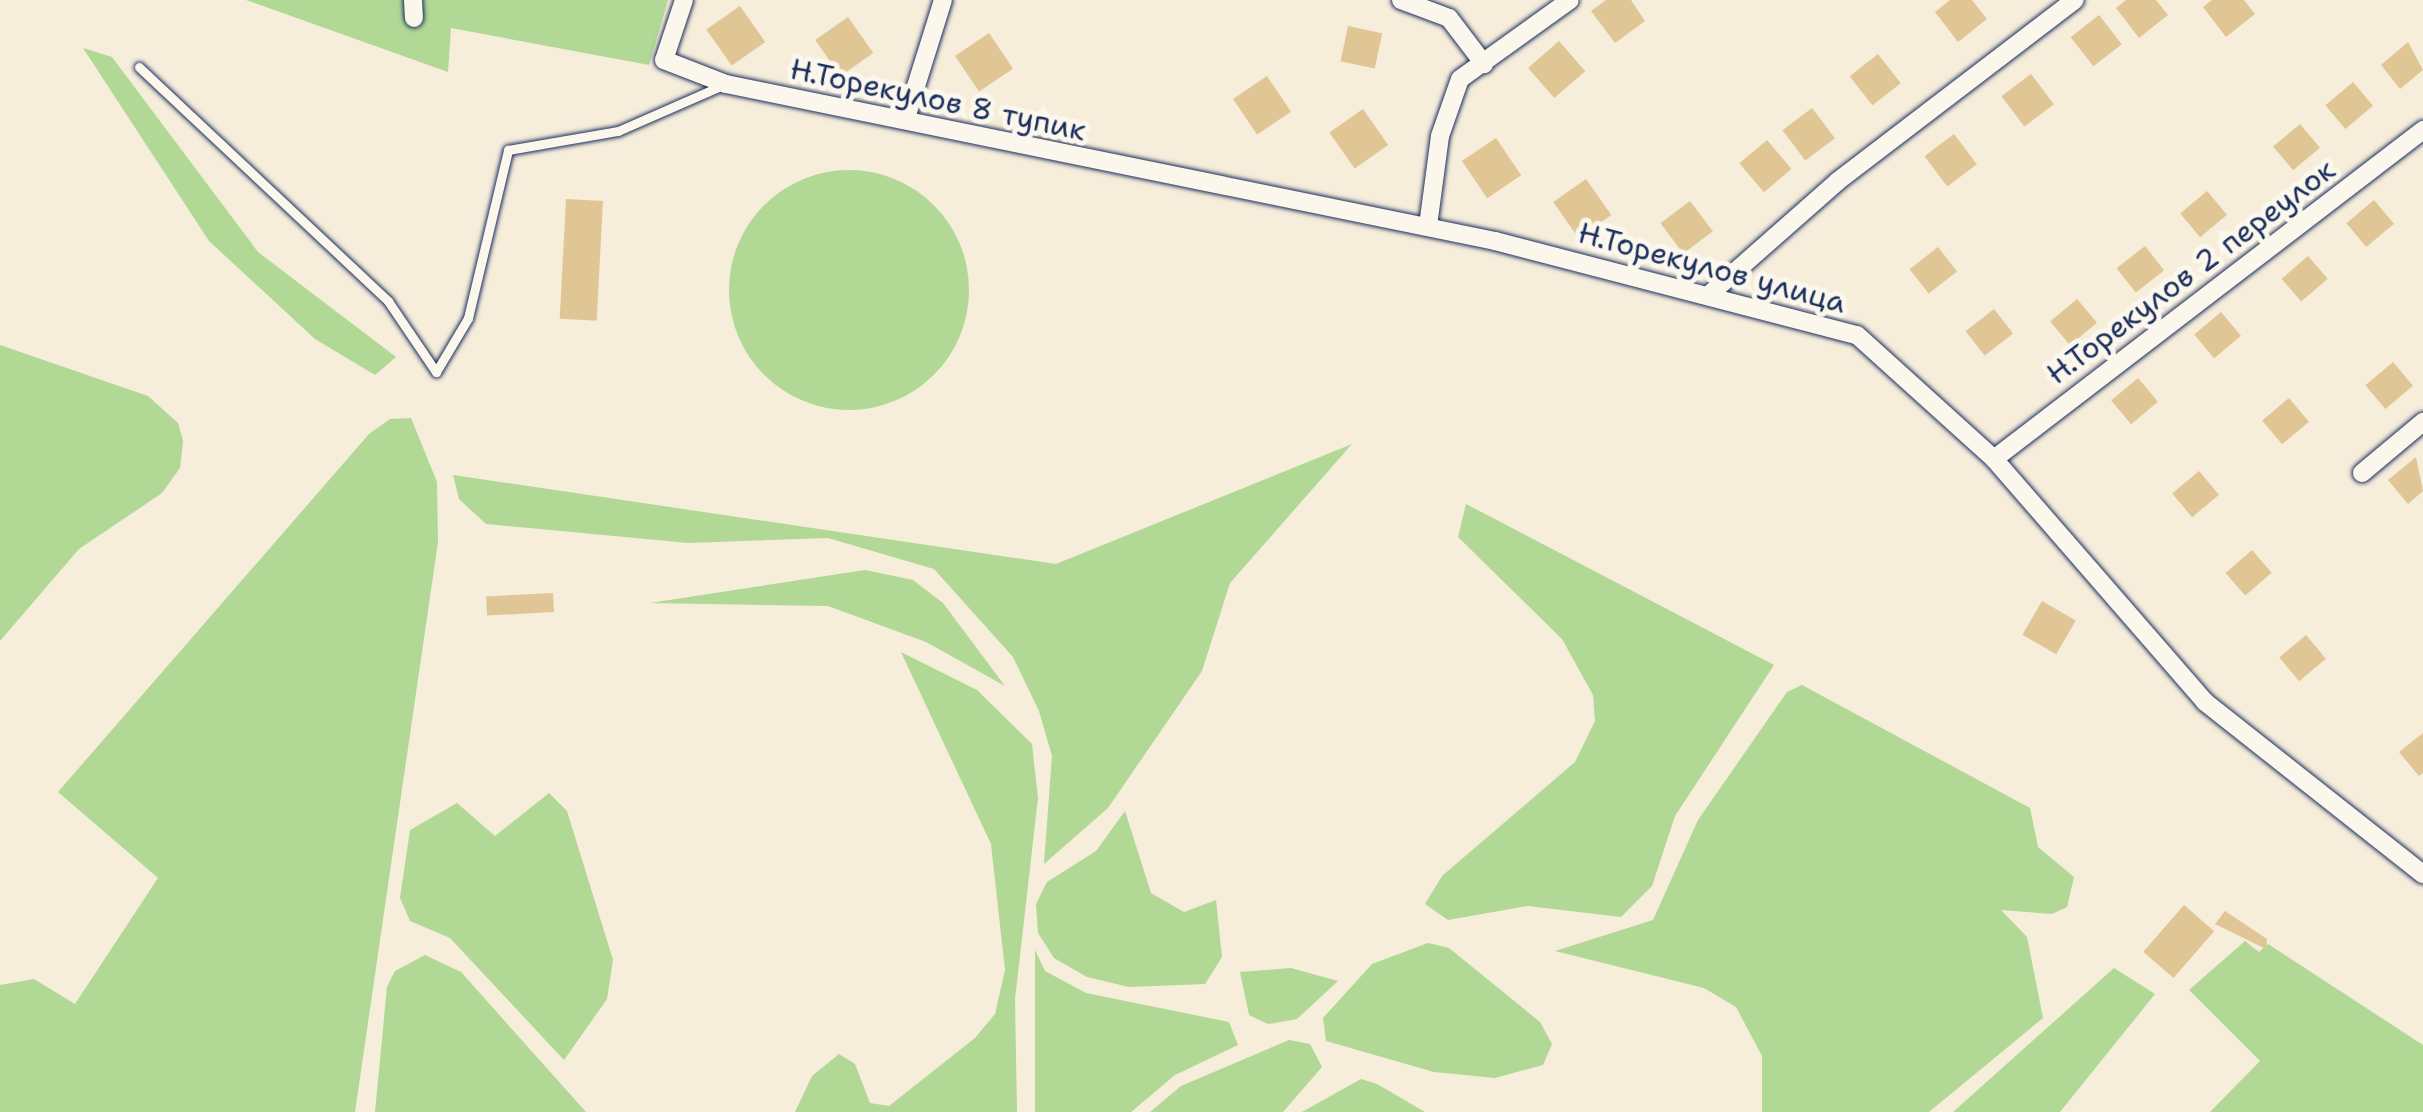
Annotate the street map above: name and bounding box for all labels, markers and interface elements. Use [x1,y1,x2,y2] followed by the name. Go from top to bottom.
[787,51,1089,149] street label: Н.Торекулов 8 тупик
[2040,152,2342,392] street label: Н.Торекулов 2 переулок
[1574,215,1850,321] street label: Н.Торекулов улица

